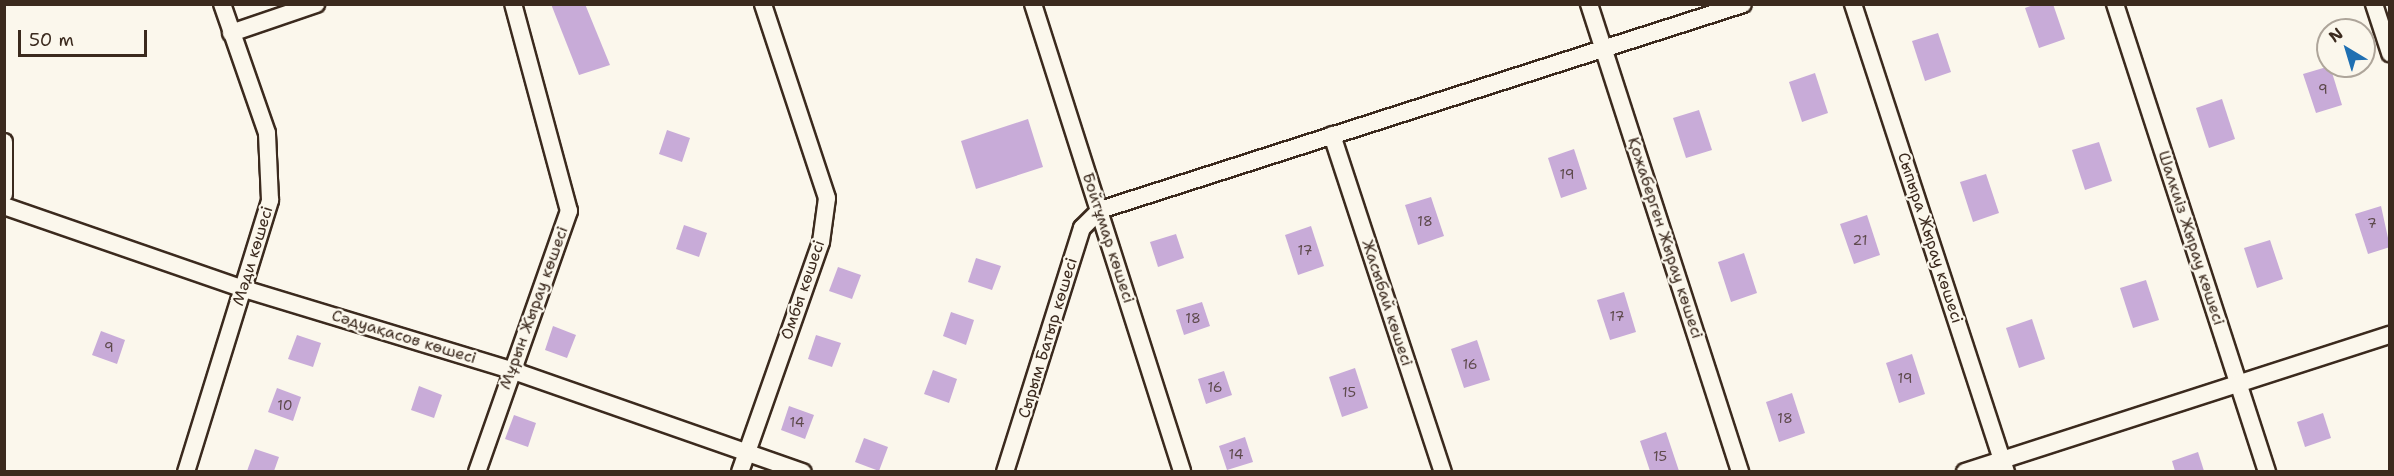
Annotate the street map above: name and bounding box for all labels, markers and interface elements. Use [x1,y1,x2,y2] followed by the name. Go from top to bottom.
[21,18,150,56] scale bar
[2316,18,2376,78] north arrow
[2324,23,2347,47] text: N
[29,28,74,52] text: 50 m
[2318,81,2328,97] house number: 9
[1623,135,1707,341] street label: Қожаберген Жырау көшесі
[2154,148,2228,328] street label: Шалкиіз Жырау көшесі
[1893,150,1967,326] street label: Сыпыра Жырау көшесі
[1559,166,1575,182] house number: 19
[1078,170,1138,306] street label: Бойтұмар көшесі
[229,204,277,308] street label: Мәди көшесі
[1417,213,1433,229] house number: 18
[2367,215,2377,231] house number: 7
[496,224,572,392] street label: Мұрын Жырау көшесі
[1853,232,1867,248] house number: 21
[1358,237,1416,369] street label: Жасыбай көшесі
[777,238,829,342] street label: Омбы көшесі
[1298,242,1312,258] house number: 17
[1014,255,1082,421] street label: Сырым Батыр көшесі
[329,306,479,368] street label: Сәдуақасов көшесі
[1610,308,1624,324] house number: 17
[1185,310,1201,326] house number: 18
[104,339,114,355] house number: 9
[1462,356,1478,372] house number: 16
[1897,370,1913,386] house number: 19
[1207,379,1223,395] house number: 16
[1342,384,1356,400] house number: 15
[277,397,293,413] house number: 10
[1777,410,1793,426] house number: 18
[789,414,805,430] house number: 14
[1228,446,1244,462] house number: 14
[1653,448,1667,464] house number: 15

